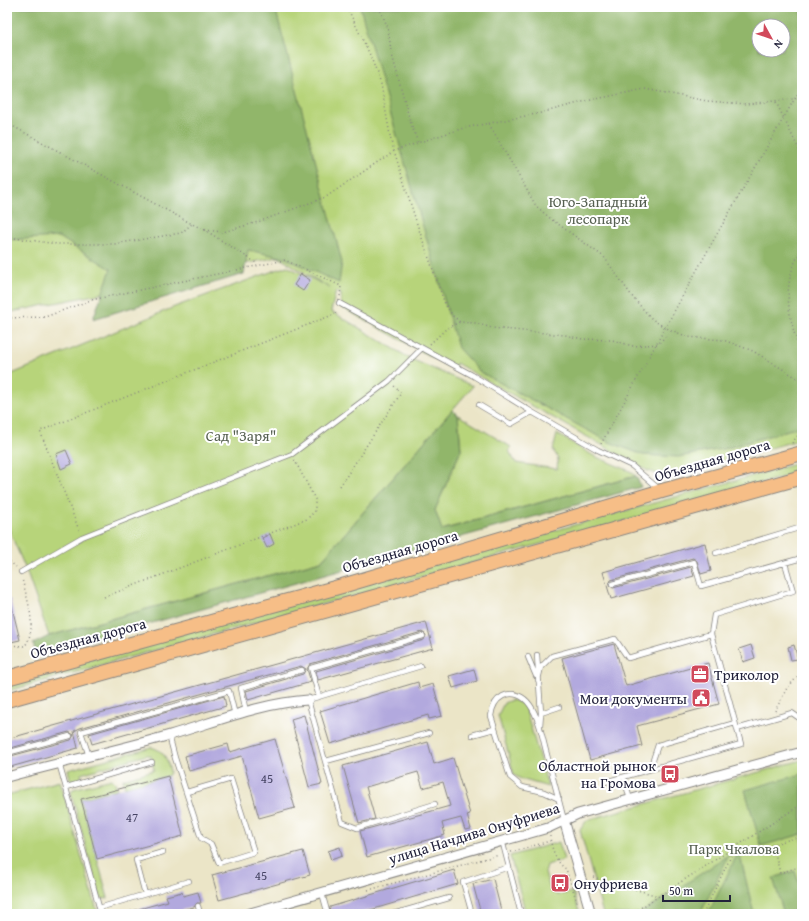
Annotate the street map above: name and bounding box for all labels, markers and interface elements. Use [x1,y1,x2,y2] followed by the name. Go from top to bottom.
[751,18,791,58] north arrow
[770,36,787,53] text: N
[549,191,647,229] park label: Юго-Западный лесопарк
[206,425,276,446] park label: Сад "Заря"
[652,433,773,487] street label: Объездная дорога
[340,524,461,578] street label: Объездная дорога
[28,612,149,664] street label: Объездная дорога
[689,663,711,685] office icon: Триколор
[714,664,779,685] place label: Триколор
[690,687,712,709] public building icon: Мои документы
[580,688,687,709] place label: Мои документы
[539,755,657,793] place label: Областной рынок на Громова
[659,763,681,785] bus stop icon: Областной рынок на Громова
[261,769,273,788] house number: 45
[385,797,563,869] street label: улица Начдива Онуфриева
[126,808,138,827] house number: 47
[689,838,780,859] park label: Парк Чкалова
[255,866,267,885] house number: 45
[549,872,571,894] bus stop icon: Онуфриева
[574,873,649,894] place label: Онуфриева
[663,877,730,903] scale bar
[669,882,693,899] text: 50 m

